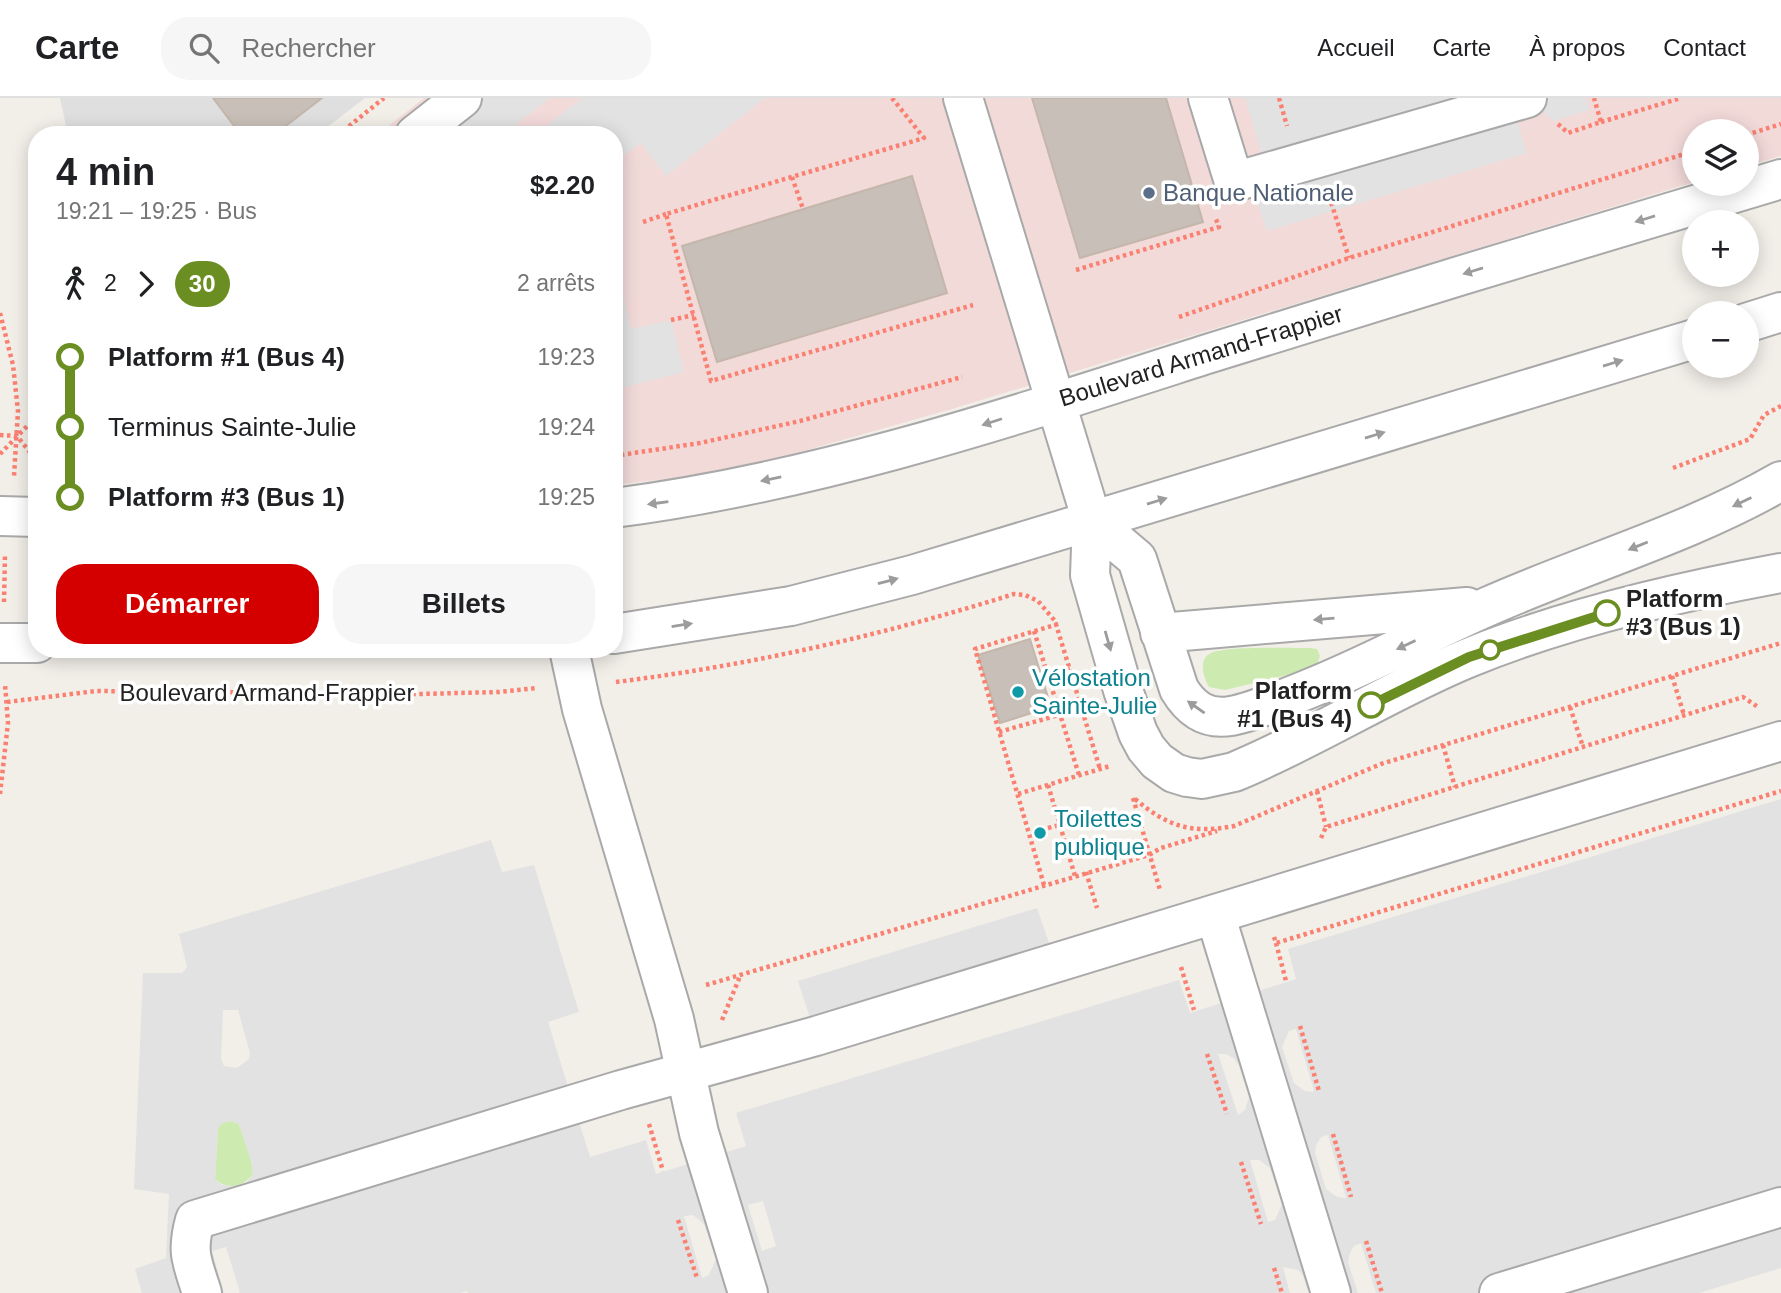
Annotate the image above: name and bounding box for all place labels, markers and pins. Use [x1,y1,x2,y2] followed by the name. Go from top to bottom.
[1163,179,1354,206] place label: Banque Nationale
[1141,185,1157,201] marker: Banque Nationale
[1626,585,1741,640] place label: Platform #3 (Bus 1)
[1594,600,1620,626] marker: Platform #3 (Bus 1)
[1480,640,1500,660] unlabelled marker
[1032,664,1157,719] place label: Vélostation Sainte-Julie
[1237,677,1352,732] place label: Platform #1 (Bus 4)
[1010,684,1026,700] marker: Vélostation Sainte-Julie
[1358,692,1384,718] marker: Platform #1 (Bus 4)
[1054,805,1145,860] place label: Toilettes publique
[1032,825,1048,841] marker: Toilettes publique

